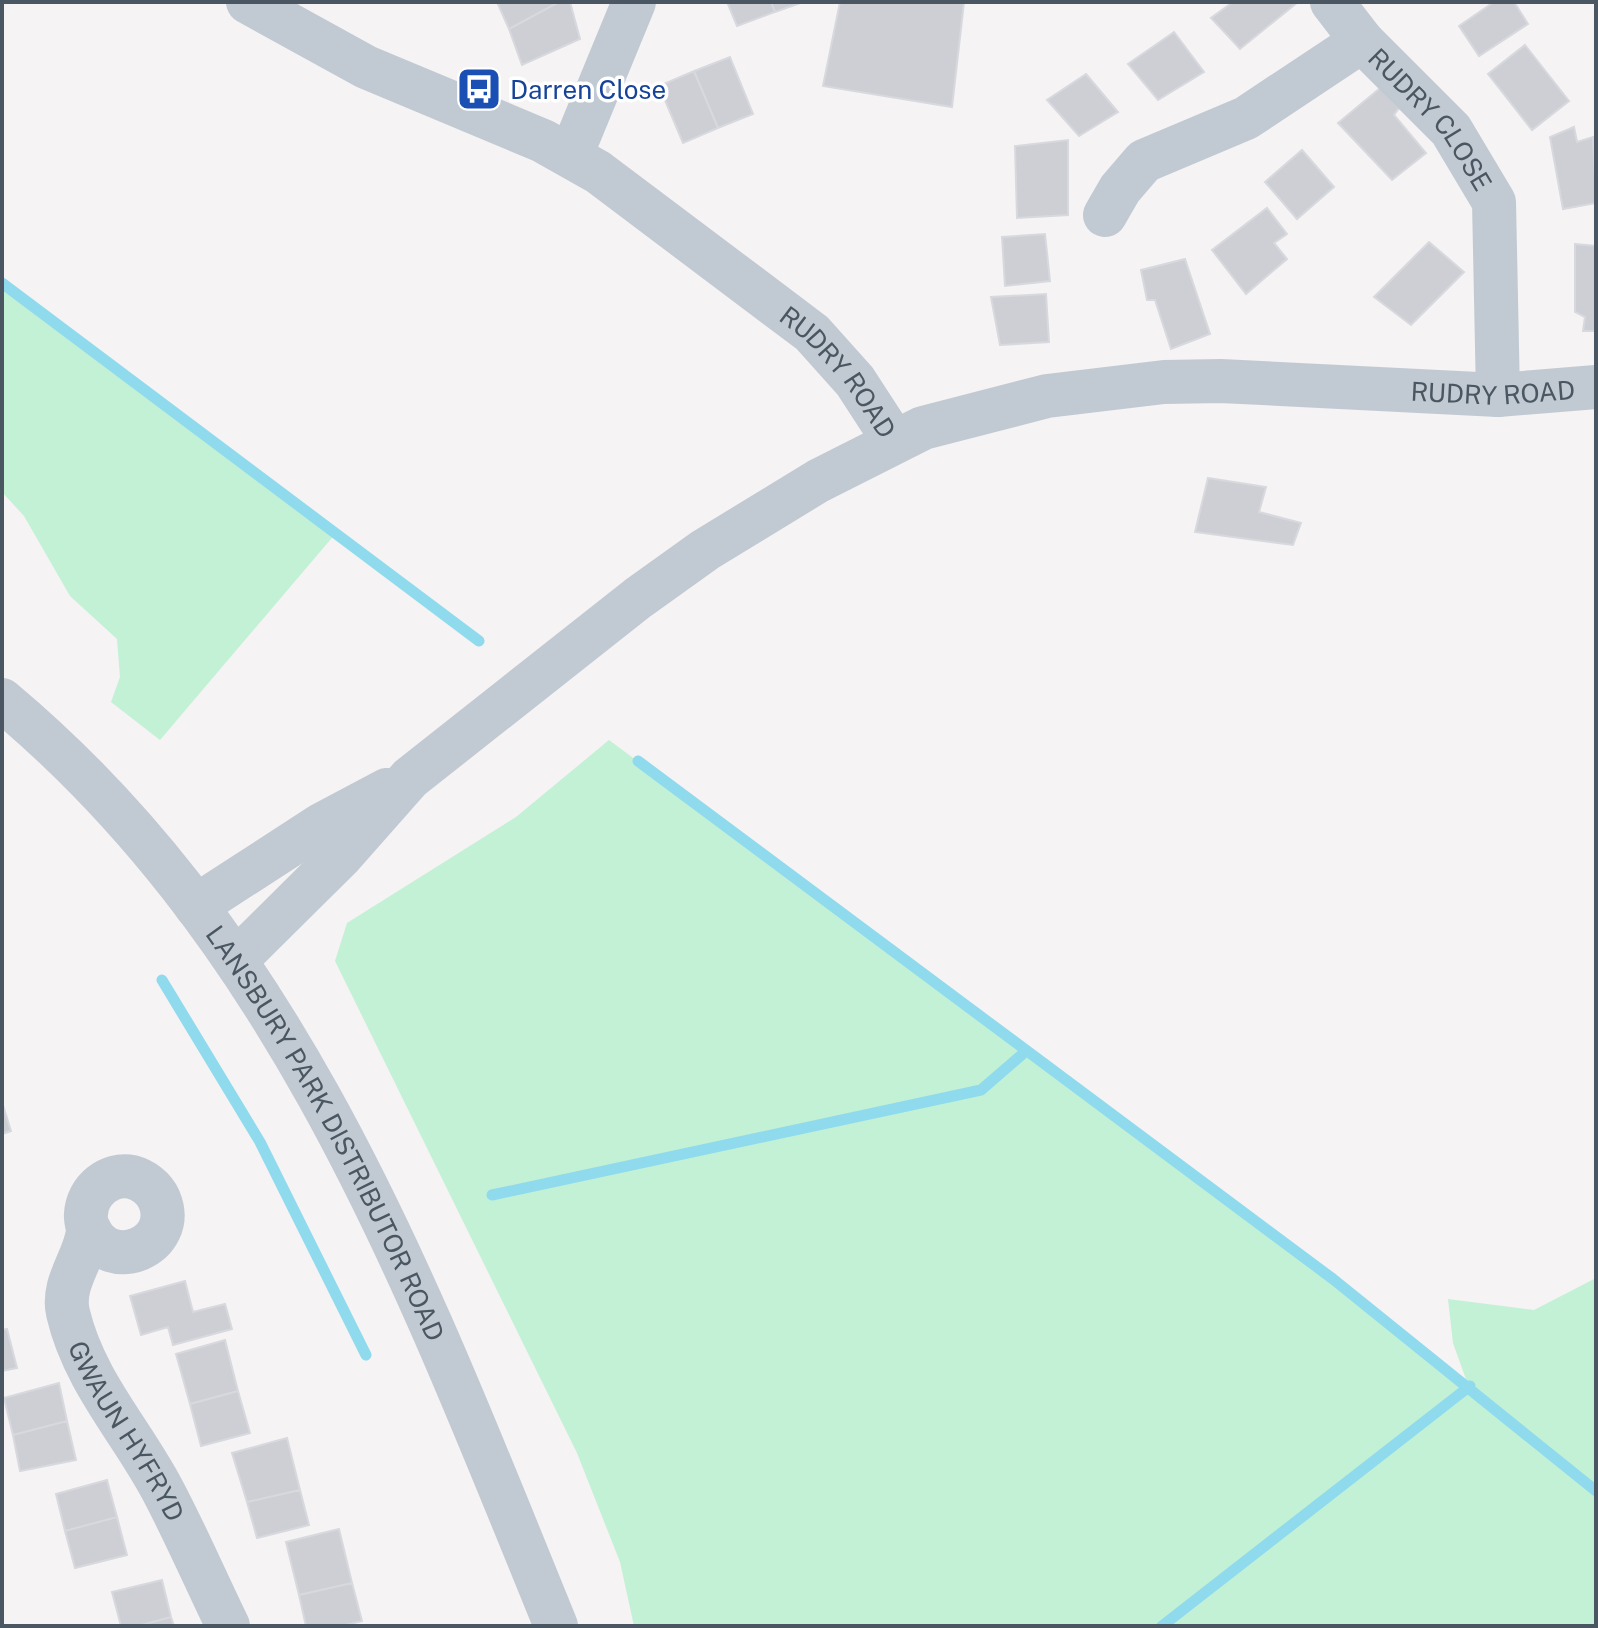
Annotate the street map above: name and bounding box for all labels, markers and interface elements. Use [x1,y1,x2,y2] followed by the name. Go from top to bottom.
[1362,41,1499,196] street label: RUDRY CLOSE
[455,65,503,113] bus stop icon: Darren Close
[510,74,666,105] place label: Darren Close
[774,299,903,443] street label: RUDRY ROAD
[1410,373,1576,411] street label: RUDRY ROAD
[200,919,452,1346] street label: LANSBURY PARK DISTRIBUTOR ROAD
[63,1336,191,1526] street label: GWAUN HYFRYD

